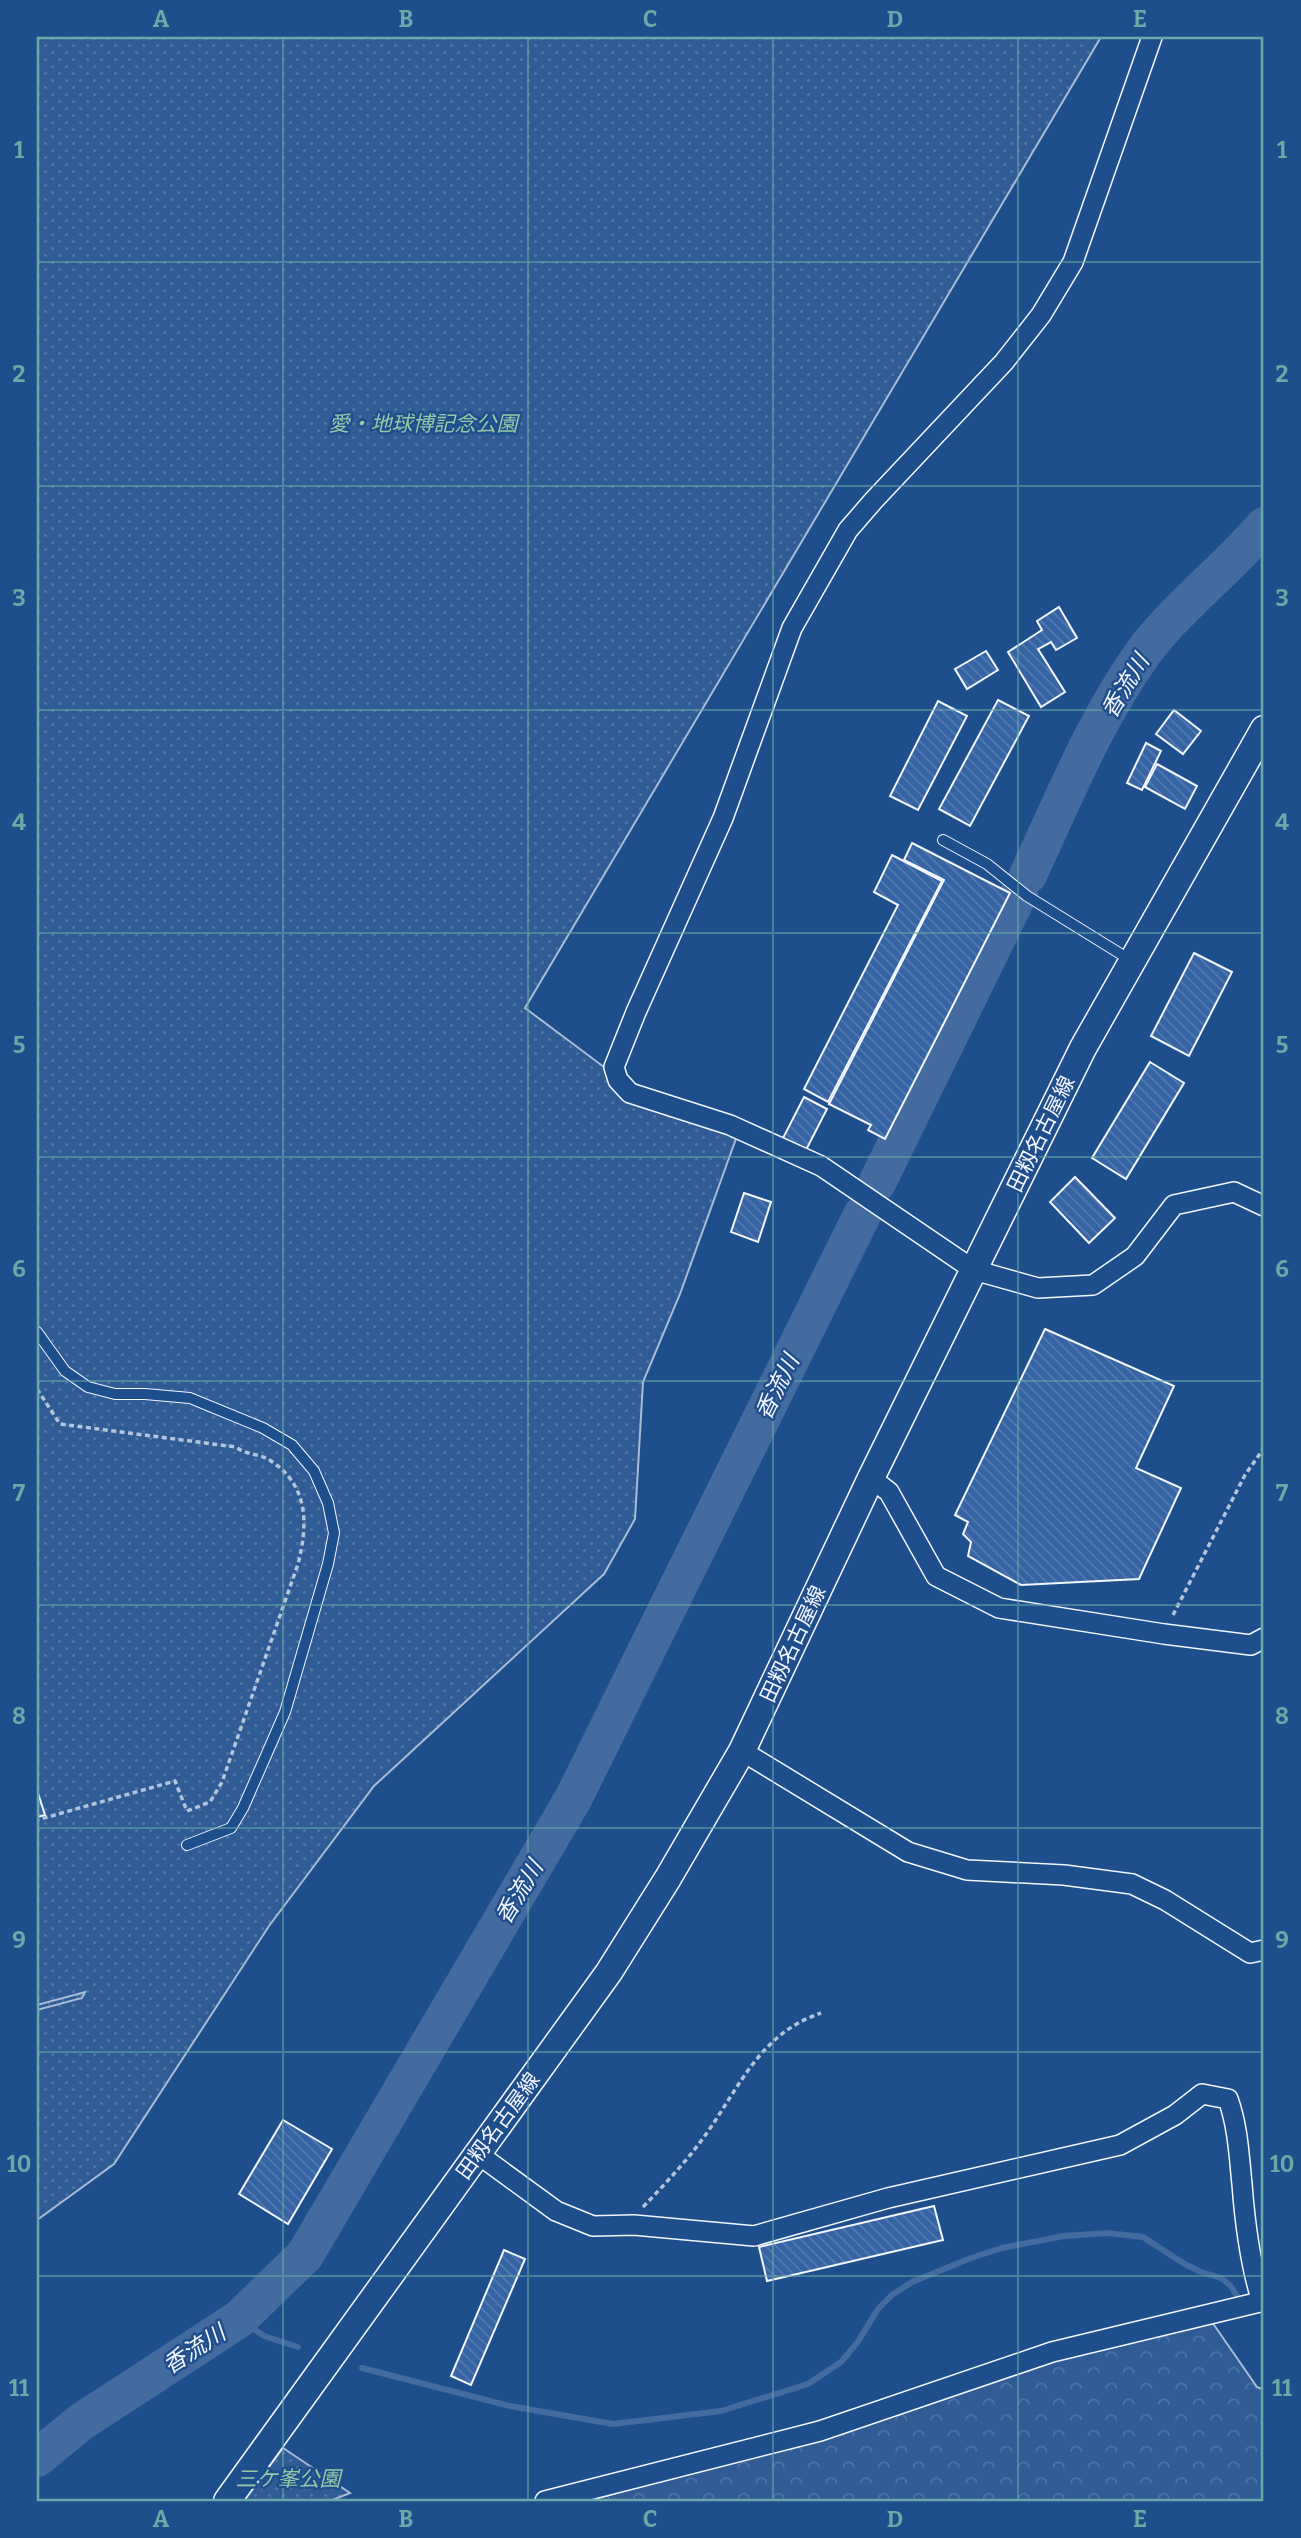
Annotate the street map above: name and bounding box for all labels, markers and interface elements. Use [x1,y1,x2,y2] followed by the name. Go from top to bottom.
[153,5,170,33] text: A
[399,5,413,33] text: B
[643,5,657,33] text: C
[887,5,903,33] text: D
[1133,5,1147,33] text: E
[14,136,24,164] text: 1
[1277,136,1287,164] text: 1
[13,360,26,388] text: 2
[1276,360,1289,388] text: 2
[329,411,520,437] park label: 愛・地球博記念公園
[12,584,26,612] text: 3
[1275,584,1289,612] text: 3
[1095,647,1156,723] water label: 香流川
[12,808,26,836] text: 4
[1275,808,1289,836] text: 4
[13,1031,25,1059] text: 5
[1276,1031,1288,1059] text: 5
[1002,1072,1080,1196] street label: 田籾名古屋線
[12,1255,26,1283] text: 6
[1275,1255,1289,1283] text: 6
[749,1347,806,1424] water label: 香流川
[13,1479,26,1507] text: 7
[1276,1479,1289,1507] text: 7
[755,1581,831,1707] street label: 田籾名古屋線
[12,1702,26,1730] text: 8
[1275,1702,1289,1730] text: 8
[489,1853,550,1929] water label: 香流川
[12,1926,26,1954] text: 9
[1275,1926,1289,1954] text: 9
[450,2067,546,2185] street label: 田籾名古屋線
[7,2150,31,2178] text: 10
[1270,2150,1294,2178] text: 10
[157,2317,233,2380] water label: 香流川
[9,2374,29,2402] text: 11
[1272,2374,1292,2402] text: 11
[236,2466,343,2492] park label: 三ケ峯公園
[153,2505,170,2533] text: A
[399,2505,413,2533] text: B
[643,2505,657,2533] text: C
[887,2505,903,2533] text: D
[1133,2505,1147,2533] text: E

